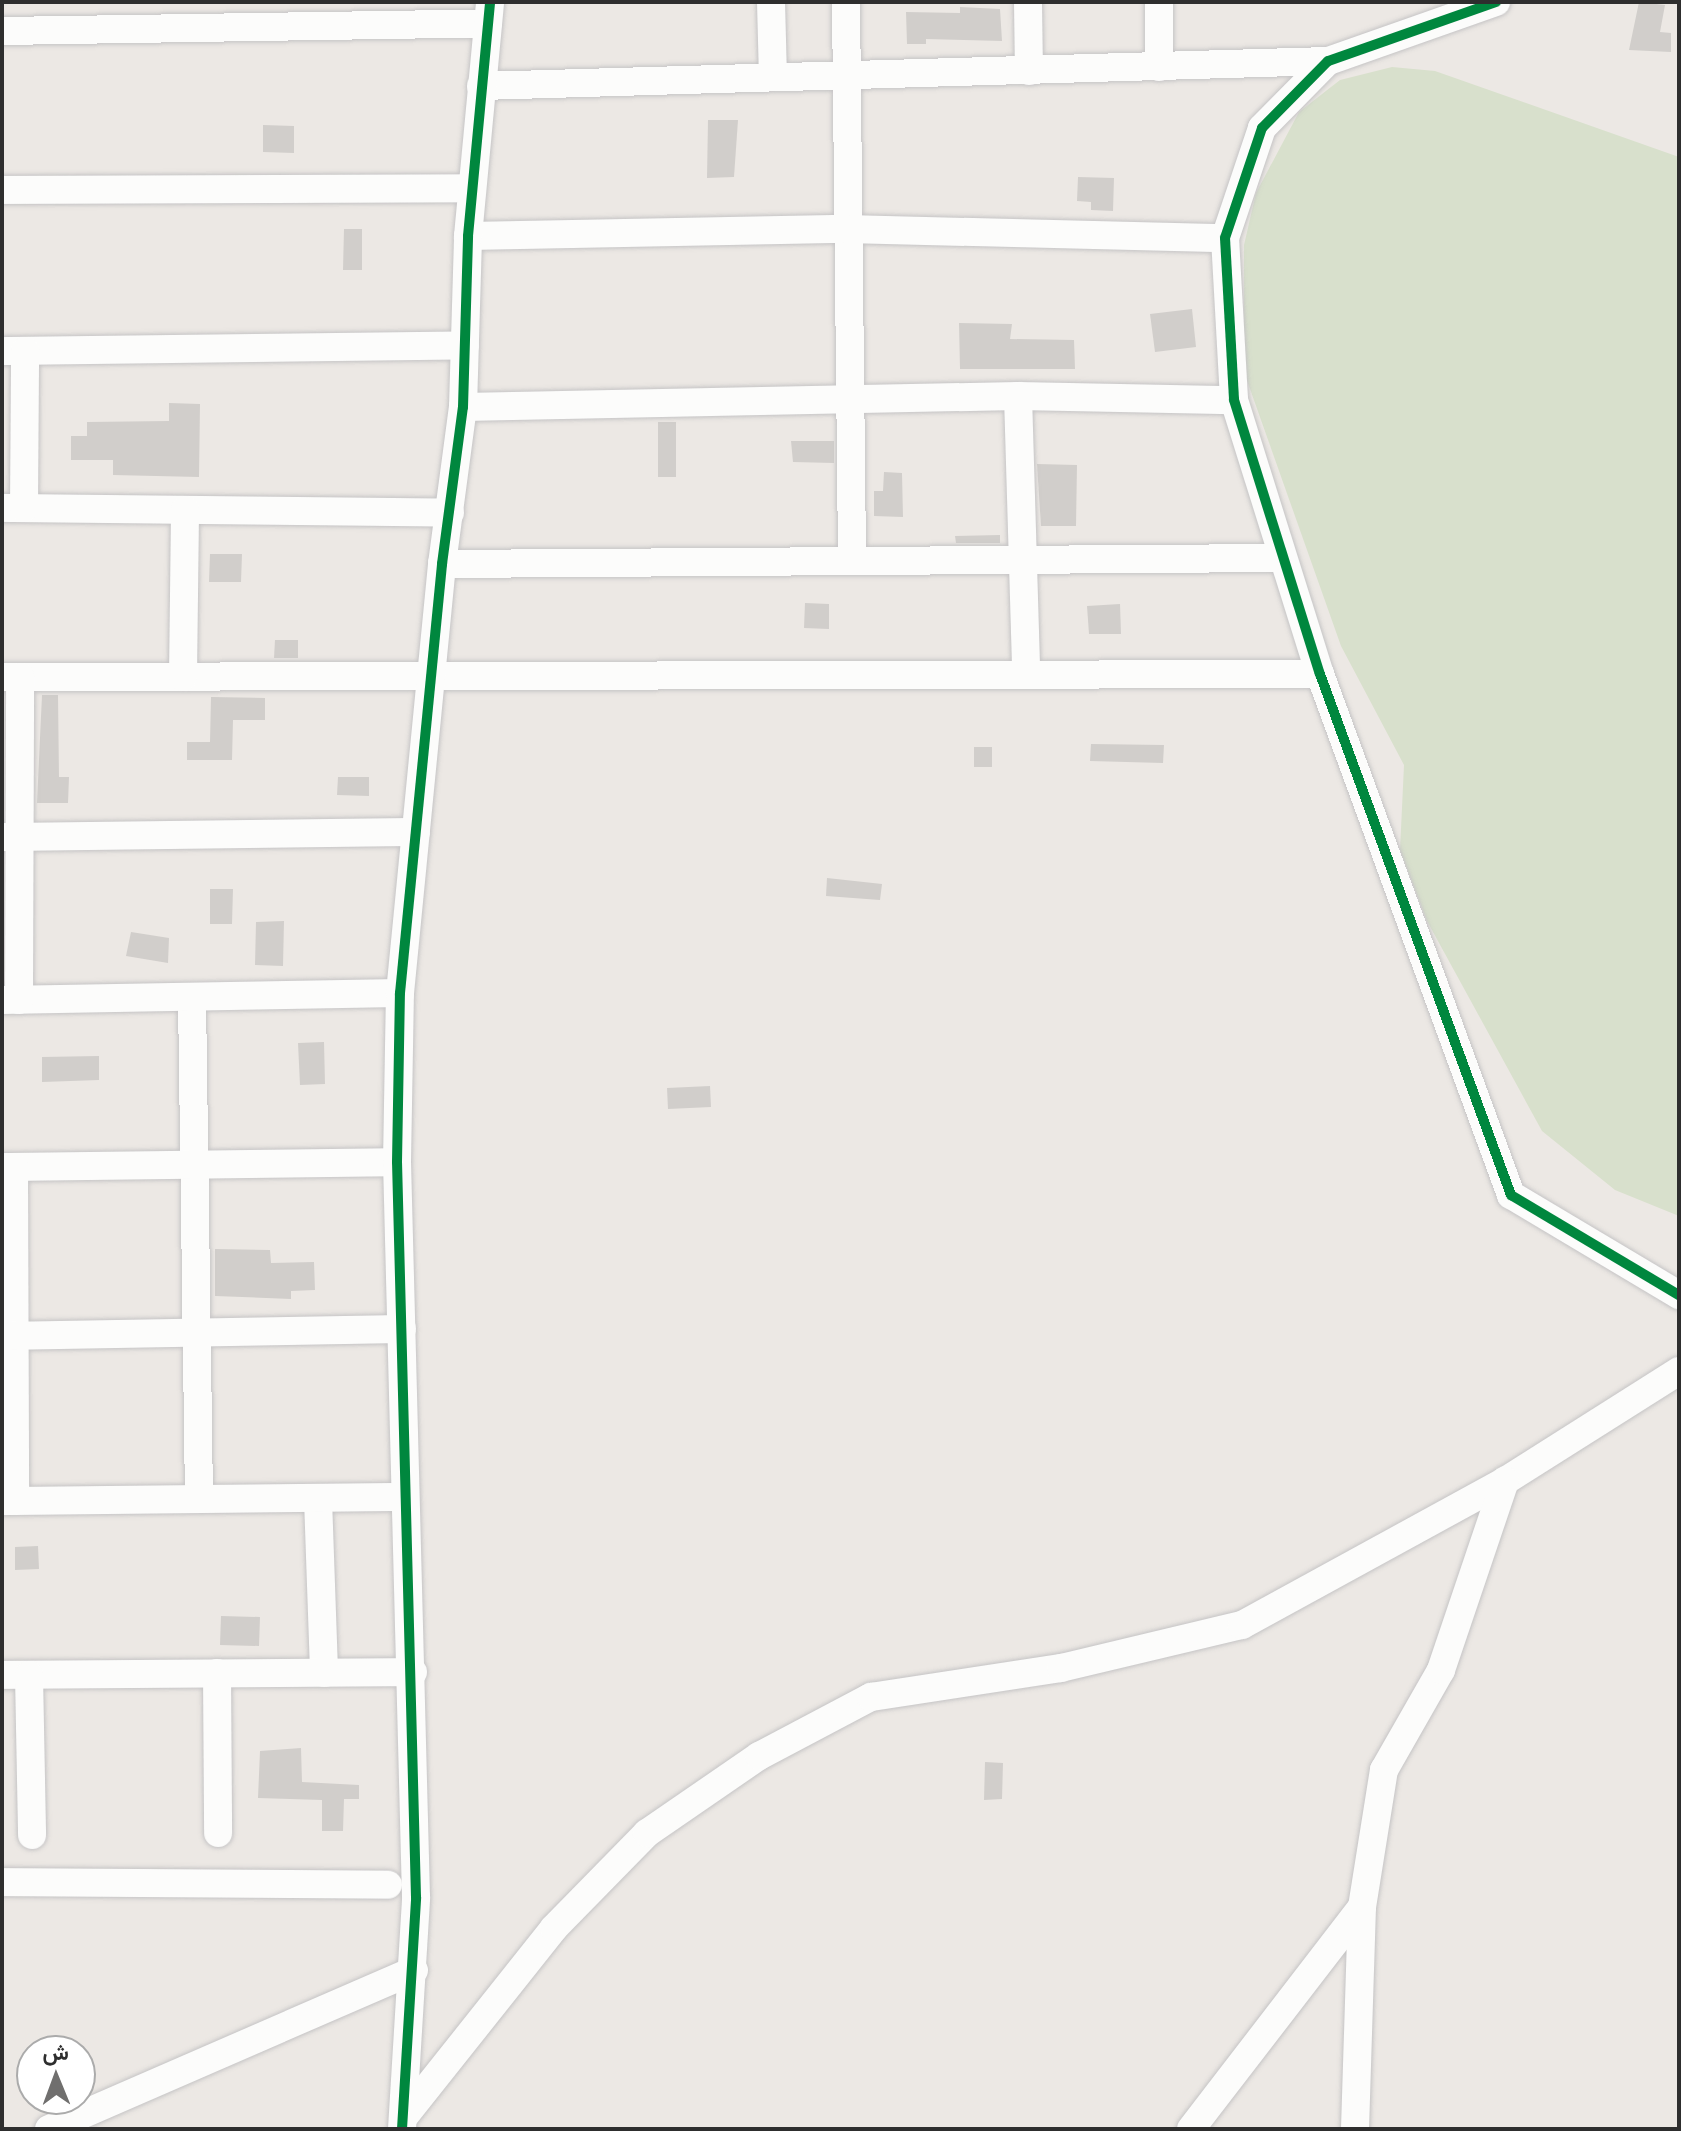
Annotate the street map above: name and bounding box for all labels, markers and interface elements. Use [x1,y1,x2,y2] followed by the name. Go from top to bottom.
[16,2035,96,2115] north arrow
[42,2040,69,2066] text: ش

